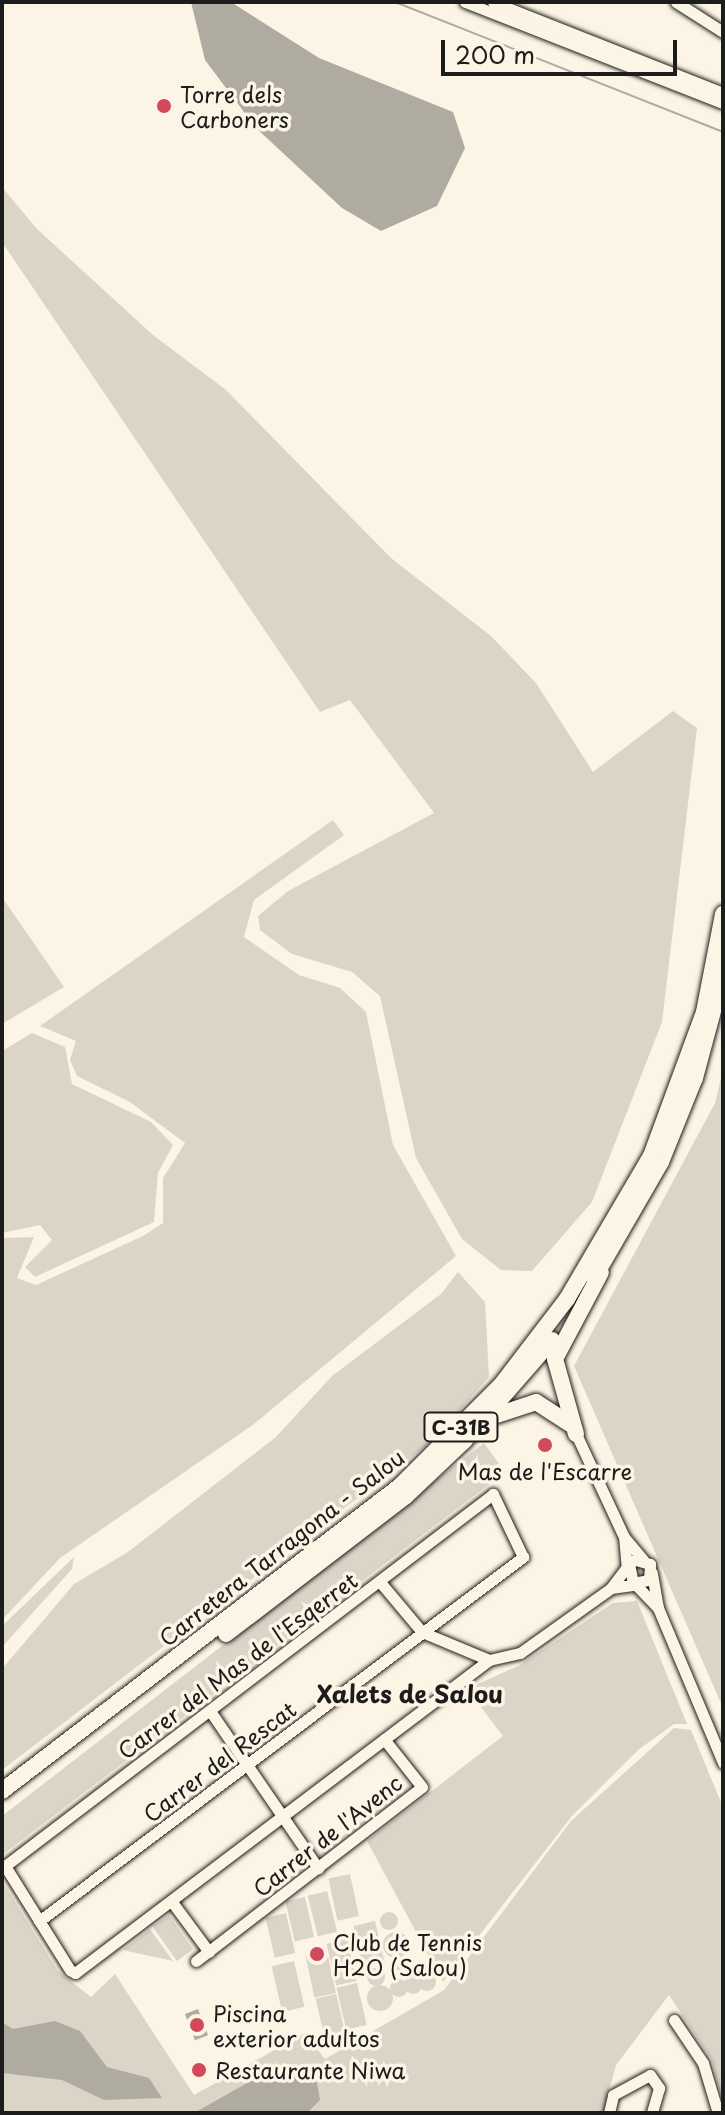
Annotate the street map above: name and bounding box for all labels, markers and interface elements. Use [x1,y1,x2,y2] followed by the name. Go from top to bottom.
[445,24,681,74] scale bar
[455,36,535,72] text: 200 m
[180,80,289,132] place label: Torre dels Carboners
[155,97,173,115] marker: Torre dels Carboners
[423,1411,499,1443] road number: C-31B
[536,1436,554,1454] marker: Mas de l'Escarre
[153,1443,409,1651] street label: Carretera Tarragona - Salou
[457,1458,633,1484] place label: Mas de l'Escarre
[110,1565,364,1765] street label: Carrer del Mas de l'Esqerret
[316,1680,504,1708] district label: Xalets de Salou
[137,1694,301,1828] street label: Carrer del Rescat
[246,1768,408,1902] street label: Carrer de l'Avenc
[333,1928,484,1980] place label: Club de Tennis H2O (Salou)
[308,1945,326,1963] marker: Club de Tennis H2O (Salou)
[213,1999,378,2050] place label: Piscina exterior adultos
[188,2016,206,2034] marker: Piscina exterior adultos
[215,2057,406,2083] place label: Restaurante Niwa
[190,2061,208,2079] marker: Restaurante Niwa

